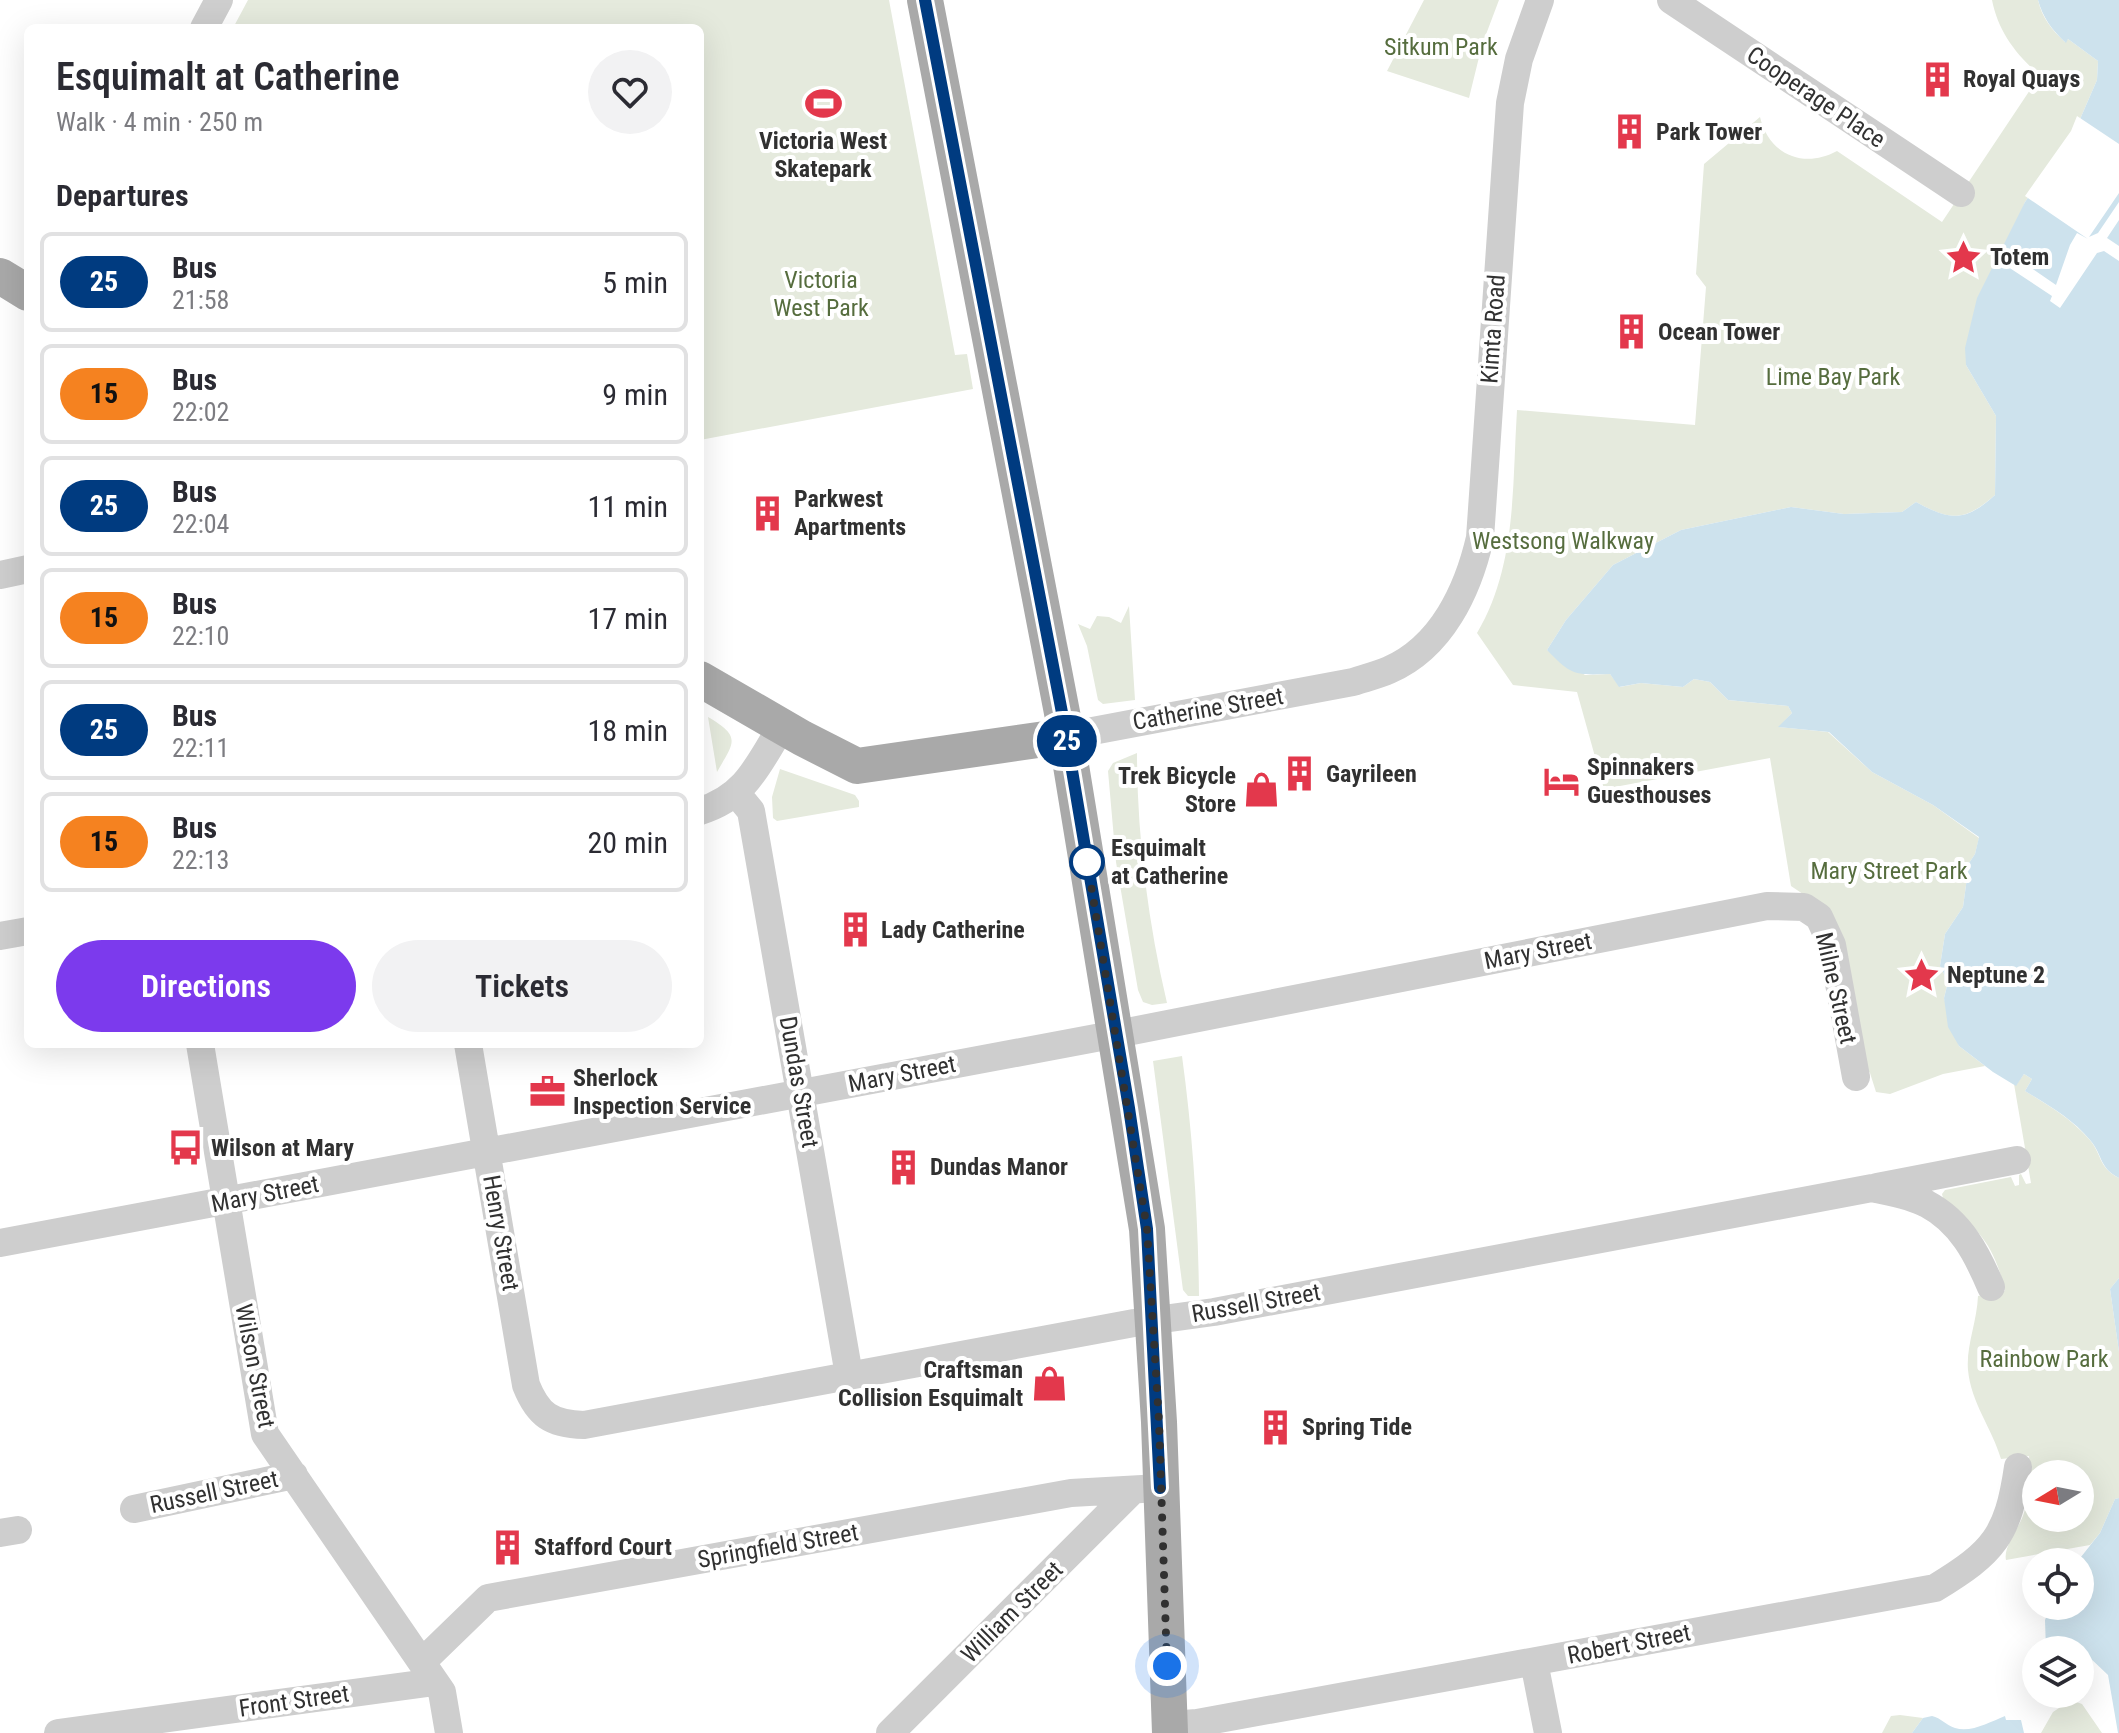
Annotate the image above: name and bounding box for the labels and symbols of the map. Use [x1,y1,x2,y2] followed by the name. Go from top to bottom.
[1384,33,1498,61] park label: Sitkum Park
[1742,41,1890,153] street label: Cooperage Place
[1918,60,1956,98] building icon: Royal Quays
[1963,65,2081,93] place label: Royal Quays
[804,85,842,123] sports icon: Victoria West Skatepark
[1611,113,1649,151] building icon: Park Tower
[1656,118,1762,146] place label: Park Tower
[759,127,887,183] place label: Victoria West Skatepark
[1945,238,1983,276] place icon: Totem
[1990,243,2049,271] place label: Totem
[773,266,869,322] park label: Victoria West Park
[1475,274,1511,384] street label: Kimta Road
[1613,313,1651,351] building icon: Ocean Tower
[1658,318,1780,346] place label: Ocean Tower
[1766,363,1900,391] park label: Lime Bay Park
[794,485,906,541] place label: Parkwest Apartments
[749,494,787,532] building icon: Parkwest Apartments
[1472,527,1654,555] park label: Westsong Walkway
[1130,682,1286,736] street label: Catherine Street
[1031,715,1103,767] line badge: 25
[1587,753,1712,809] place label: Spinnakers Guesthouses
[1281,755,1319,793] building icon: Gayrileen
[1326,760,1417,788] place label: Gayrileen
[1118,762,1236,818] place label: Trek Bicycle Store
[1542,762,1580,800] hotel icon: Spinnakers Guesthouses
[1243,771,1281,809] shop icon: Trek Bicycle Store
[1111,834,1228,890] place label: Esquimalt at Catherine
[1070,845,1104,879] marker: Esquimalt at Catherine
[1810,857,1968,885] park label: Mary Street Park
[836,911,874,949] building icon: Lady Catherine
[881,916,1025,944] place label: Lady Catherine
[1482,927,1594,975] street label: Mary Street
[1810,929,1862,1047] street label: Milne Street
[1902,956,1940,994] place icon: Neptune 2
[1947,961,2045,989] place label: Neptune 2
[774,1014,824,1150] street label: Dundas Street
[846,1050,958,1098] street label: Mary Street
[573,1064,751,1120] place label: Sherlock Inspection Service
[528,1073,566,1111] office icon: Sherlock Inspection Service
[166,1129,204,1167] bus stop icon: Wilson at Mary
[211,1134,354,1162] place label: Wilson at Mary
[885,1148,923,1186] building icon: Dundas Manor
[930,1153,1068,1181] place label: Dundas Manor
[209,1170,321,1218] street label: Mary Street
[477,1173,525,1293] street label: Henry Street
[1189,1278,1323,1328] street label: Russell Street
[229,1302,281,1430] street label: Wilson Street
[1979,1345,2109,1373] park label: Rainbow Park
[838,1356,1023,1412] place label: Craftsman Collision Esquimalt
[1030,1365,1068,1403] shop icon: Craftsman Collision Esquimalt
[1257,1408,1295,1446] building icon: Spring Tide
[1302,1413,1412,1441] place label: Spring Tide
[2022,1460,2094,1532] north arrow
[147,1465,281,1519] street label: Russell Street
[695,1518,861,1574] street label: Springfield Street
[489,1528,527,1566] building icon: Stafford Court
[534,1533,672,1561] place label: Stafford Court
[956,1556,1068,1668] street label: William Street
[1565,1618,1693,1670] street label: Robert Street
[1147,1646,1187,1686] your location
[237,1679,351,1723] street label: Front Street

